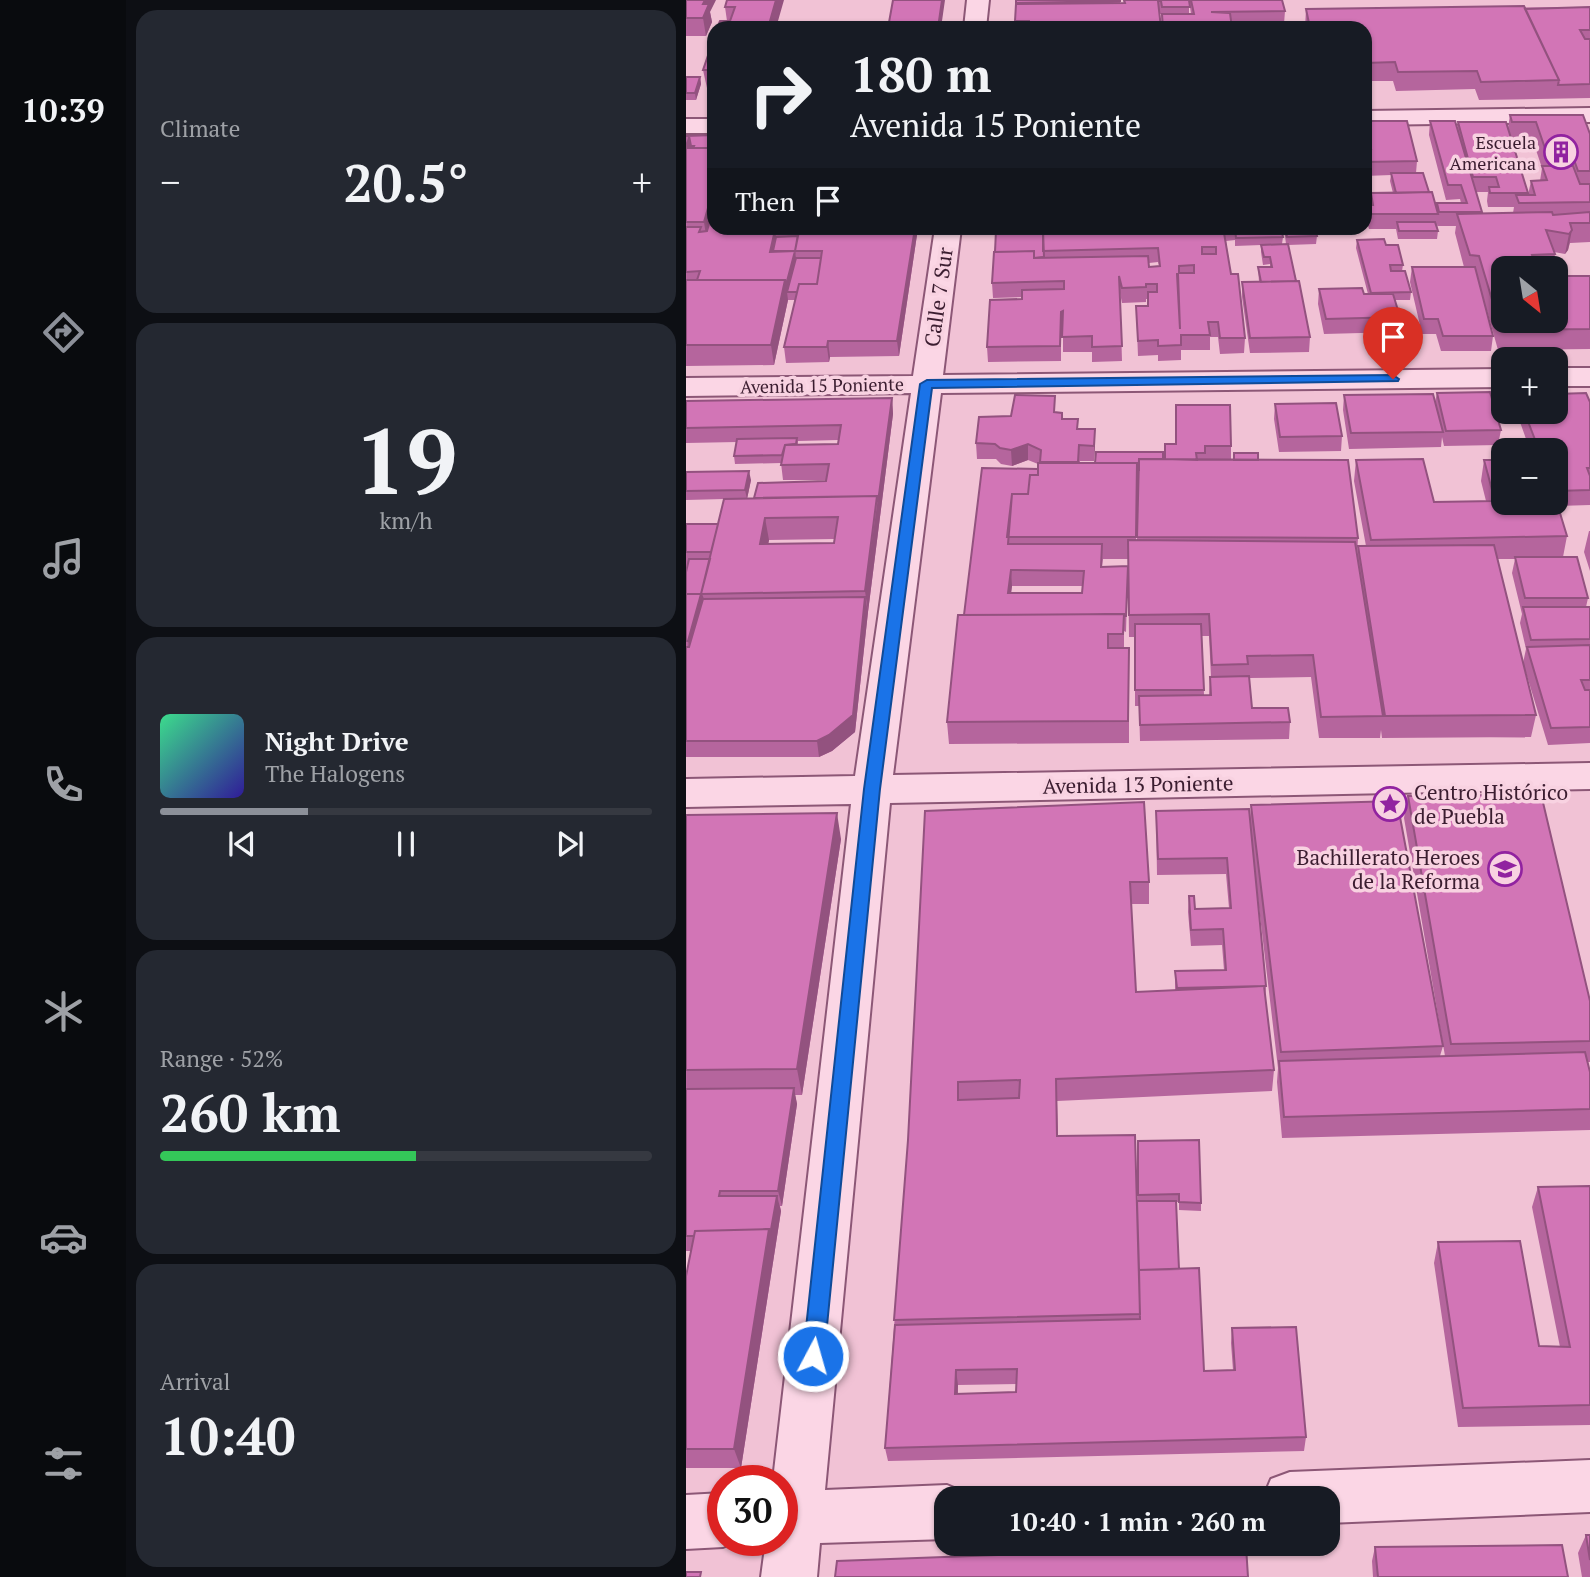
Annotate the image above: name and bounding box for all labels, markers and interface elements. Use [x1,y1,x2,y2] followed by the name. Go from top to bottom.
[850,41,992,106] text: 180 m
[735,49,826,140] icon: right
[21,89,105,131] text: 10:39
[850,104,1141,146] text: Avenida 15 Poniente
[160,113,240,144] text: Climate
[1450,130,1536,175] place label: Escuela Americana
[1542,133,1580,171] building icon: Escuela Americana
[343,148,469,217] text: 20.5°
[160,157,180,207] text: −
[632,157,652,207] text: +
[809,182,847,220] icon: arrive
[735,184,795,218] text: Then
[917,245,959,349] street label: Calle 7 Sur
[1491,256,1568,332] north arrow
[1491,256,1568,515] map controls
[1363,307,1423,379] pin
[39,308,88,357] icon: directions
[1374,318,1412,356] icon: arrive
[1491,347,1568,424] button: +
[740,372,904,398] street label: Avenida 15 Poniente
[355,399,457,520] text: 19
[1491,438,1568,515] button: −
[379,505,433,536] text: km/h
[39,534,88,583] icon: music
[265,724,409,758] text: Night Drive
[265,758,405,789] text: The Halogens
[39,760,88,809] icon: phone
[1042,768,1234,800] street label: Avenida 13 Poniente
[1414,778,1568,830] place label: Centro Histórico de Puebla
[1371,785,1409,823] place icon: Centro Histórico de Puebla
[223,825,261,863] icon: previous
[387,825,425,863] icon: pause
[551,825,589,863] icon: next
[1296,843,1480,895] place label: Bachillerato Heroes de la Reforma
[1486,850,1524,888] school or university icon: Bachillerato Heroes de la Reforma
[39,987,88,1036] icon: climate
[160,1043,283,1074] text: Range · 52%
[160,1078,341,1147] text: 260 km
[39,1213,88,1262] icon: car
[776,1319,850,1393] position arrow
[160,1366,231,1397] text: Arrival
[160,1401,295,1470] text: 10:40
[39,1439,88,1488] icon: filters
[707,1465,798,1556] speed limit sign: 30
[1008,1504,1266,1538] text: 10:40 · 1 min · 260 m

